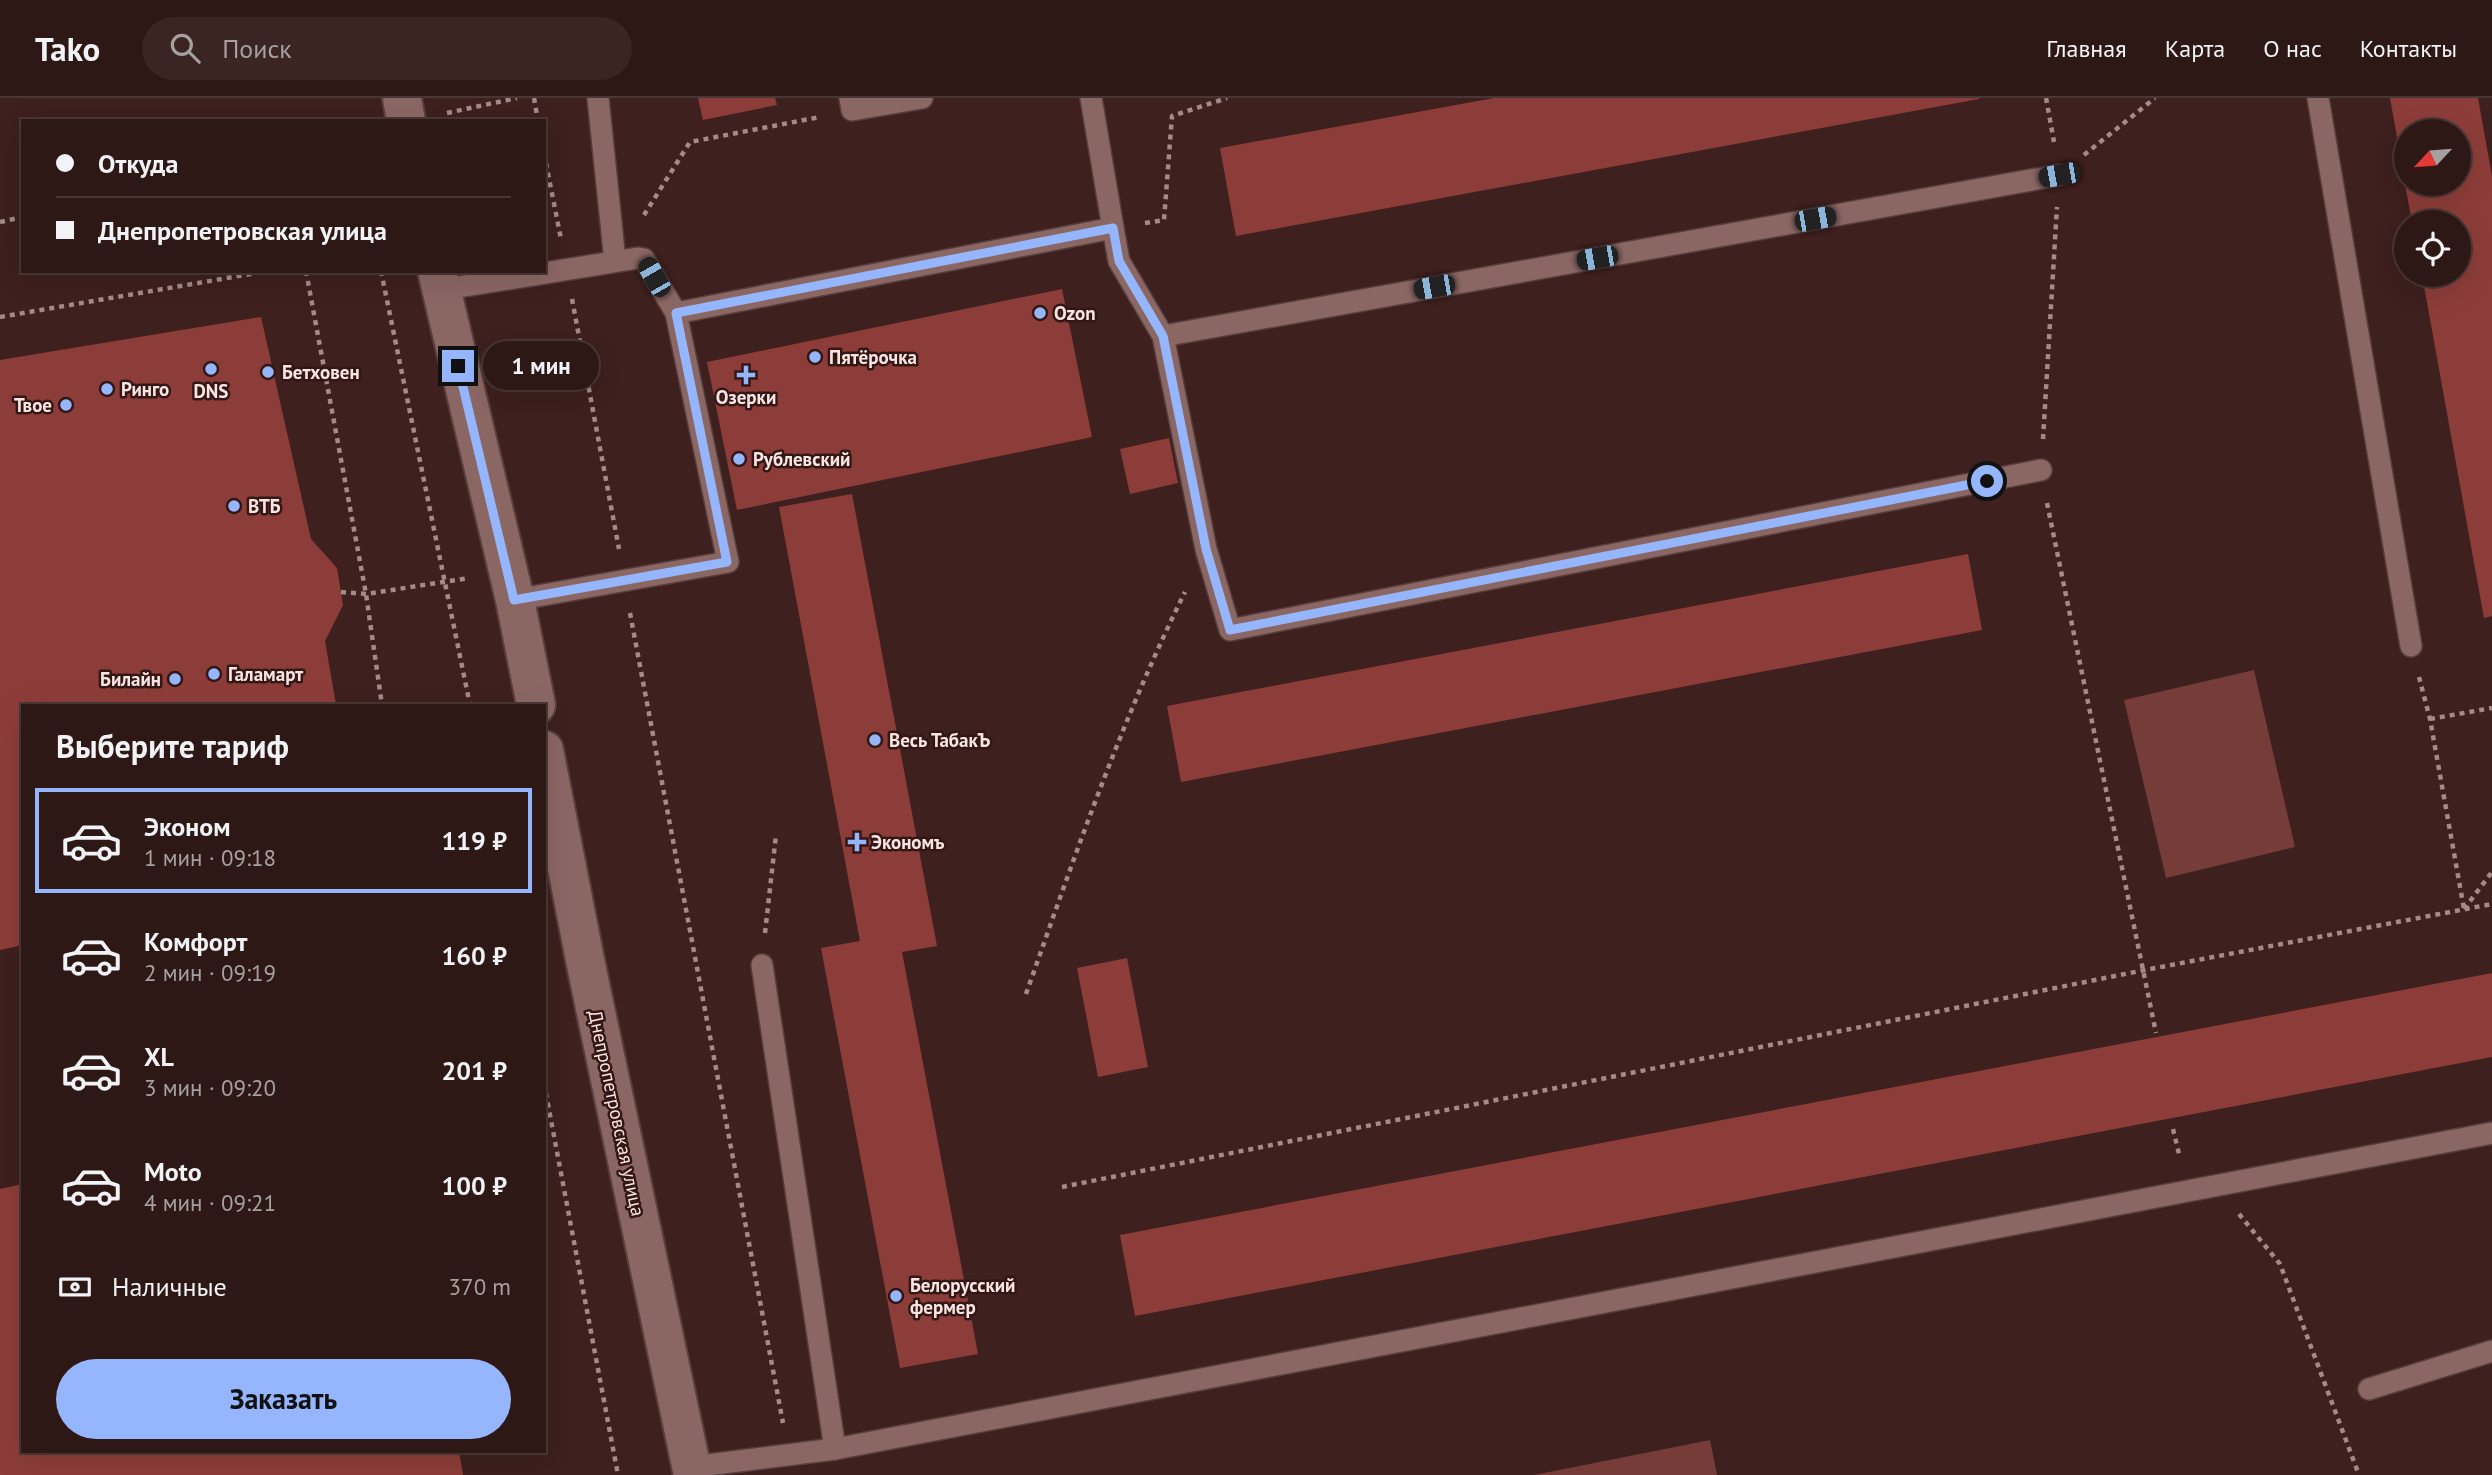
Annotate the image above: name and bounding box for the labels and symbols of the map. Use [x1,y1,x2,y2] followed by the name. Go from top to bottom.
[2394,119,2471,196] north arrow
[2037,161,2082,189] car
[1793,205,1838,233] car
[1575,244,1620,272] car
[635,254,674,300] car
[1412,273,1457,301] car
[1054,301,1096,325] place label: Ozon
[1032,305,1048,321] marker: Ozon
[482,342,598,390] callout: 1 мин
[829,345,917,369] place label: Пятёрочка
[807,349,823,365] marker: Пятёрочка
[442,350,474,382] route end
[282,360,360,384] place label: Бетховен
[203,361,219,377] marker: DNS
[260,364,276,380] marker: Бетховен
[738,367,754,383] marker: Озерки
[121,377,169,401] place label: Ринго
[194,379,228,403] place label: DNS
[99,381,115,397] marker: Ринго
[716,385,776,409] place label: Озерки
[14,393,52,417] place label: Твое
[58,397,74,413] marker: Твое
[753,447,850,471] place label: Рублевский
[731,451,747,467] marker: Рублевский
[1971,465,2003,497] route start
[248,494,281,518] place label: ВТБ
[226,498,242,514] marker: ВТБ
[228,662,303,686] place label: Галамарт
[206,666,222,682] marker: Галамарт
[100,667,161,691] place label: Билайн
[167,671,183,687] marker: Билайн
[889,728,991,752] place label: Весь ТабакЪ
[867,732,883,748] marker: Весь ТабакЪ
[871,830,944,854] place label: Экономъ
[849,834,865,850] marker: Экономъ
[583,1008,651,1218] street label: Днепропетровская улица
[910,1273,1015,1319] place label: Белорусский фермер
[888,1288,904,1304] marker: Белорусский фермер

